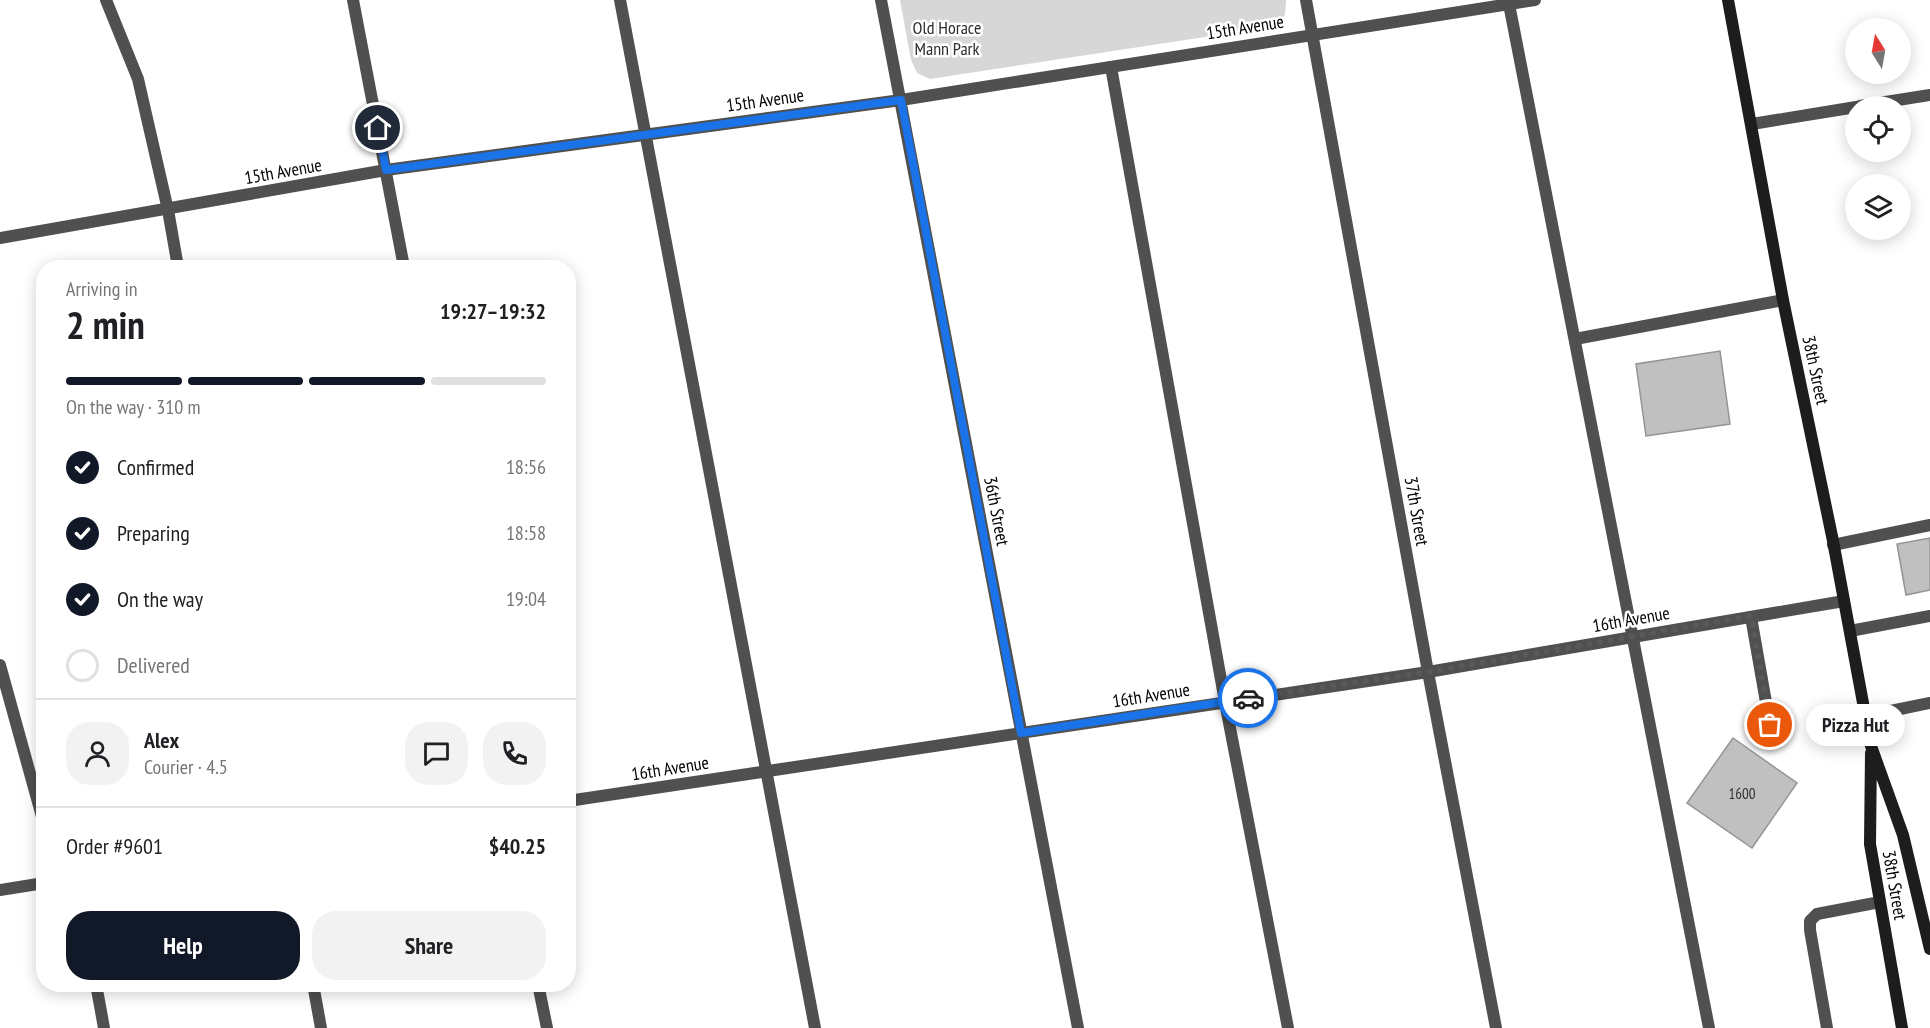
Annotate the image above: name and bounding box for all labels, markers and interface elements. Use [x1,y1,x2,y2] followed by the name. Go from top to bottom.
[1205,10,1285,44] street label: 15th Avenue
[913,16,981,60] park label: Old Horace Mann Park
[1845,18,1911,84] north arrow
[1845,18,1911,240] map controls
[725,83,805,117] street label: 15th Avenue
[1845,96,1911,162] button: locate
[352,102,403,153] pin
[361,111,394,144] icon: home
[243,153,323,189] street label: 15th Avenue
[1845,174,1911,240] button: layers
[66,276,138,302] text: Arriving in
[440,297,546,325] text: 19:27–19:32
[66,299,145,350] text: 2 min
[1797,333,1835,407] street label: 38th Street
[66,394,201,420] text: On the way · 310 m
[66,451,99,484] icon: check
[117,453,194,481] text: Confirmed
[506,454,546,480] text: 18:56
[979,474,1015,548] street label: 36th Street
[1400,475,1434,548] street label: 37th Street
[66,517,99,550] icon: check
[117,519,190,547] text: Preparing
[506,520,546,546] text: 18:58
[66,583,99,616] icon: check
[117,585,203,613] text: On the way
[506,586,546,612] text: 19:04
[1591,601,1671,637] street label: 16th Avenue
[117,651,190,679] text: Delivered
[1218,668,1278,728] courier
[1111,678,1191,712] street label: 16th Avenue
[1232,682,1265,715] icon: car
[1744,699,1795,750] pin
[1806,704,1905,746] callout: Pizza Hut
[1753,708,1786,741] icon: bag
[1822,712,1889,738] text: Pizza Hut
[66,722,129,785] button: person
[405,722,468,785] button: chat
[483,722,546,785] button: phone
[144,726,179,754] text: Alex
[630,751,710,785] street label: 16th Avenue
[144,754,228,780] text: Courier · 4.5
[1728,784,1756,803] house number: 1600
[66,832,163,860] text: Order #9601
[489,832,546,860] text: $40.25
[1878,848,1912,922] street label: 38th Street
[66,911,300,980] button: Help
[312,911,546,980] button: Share

